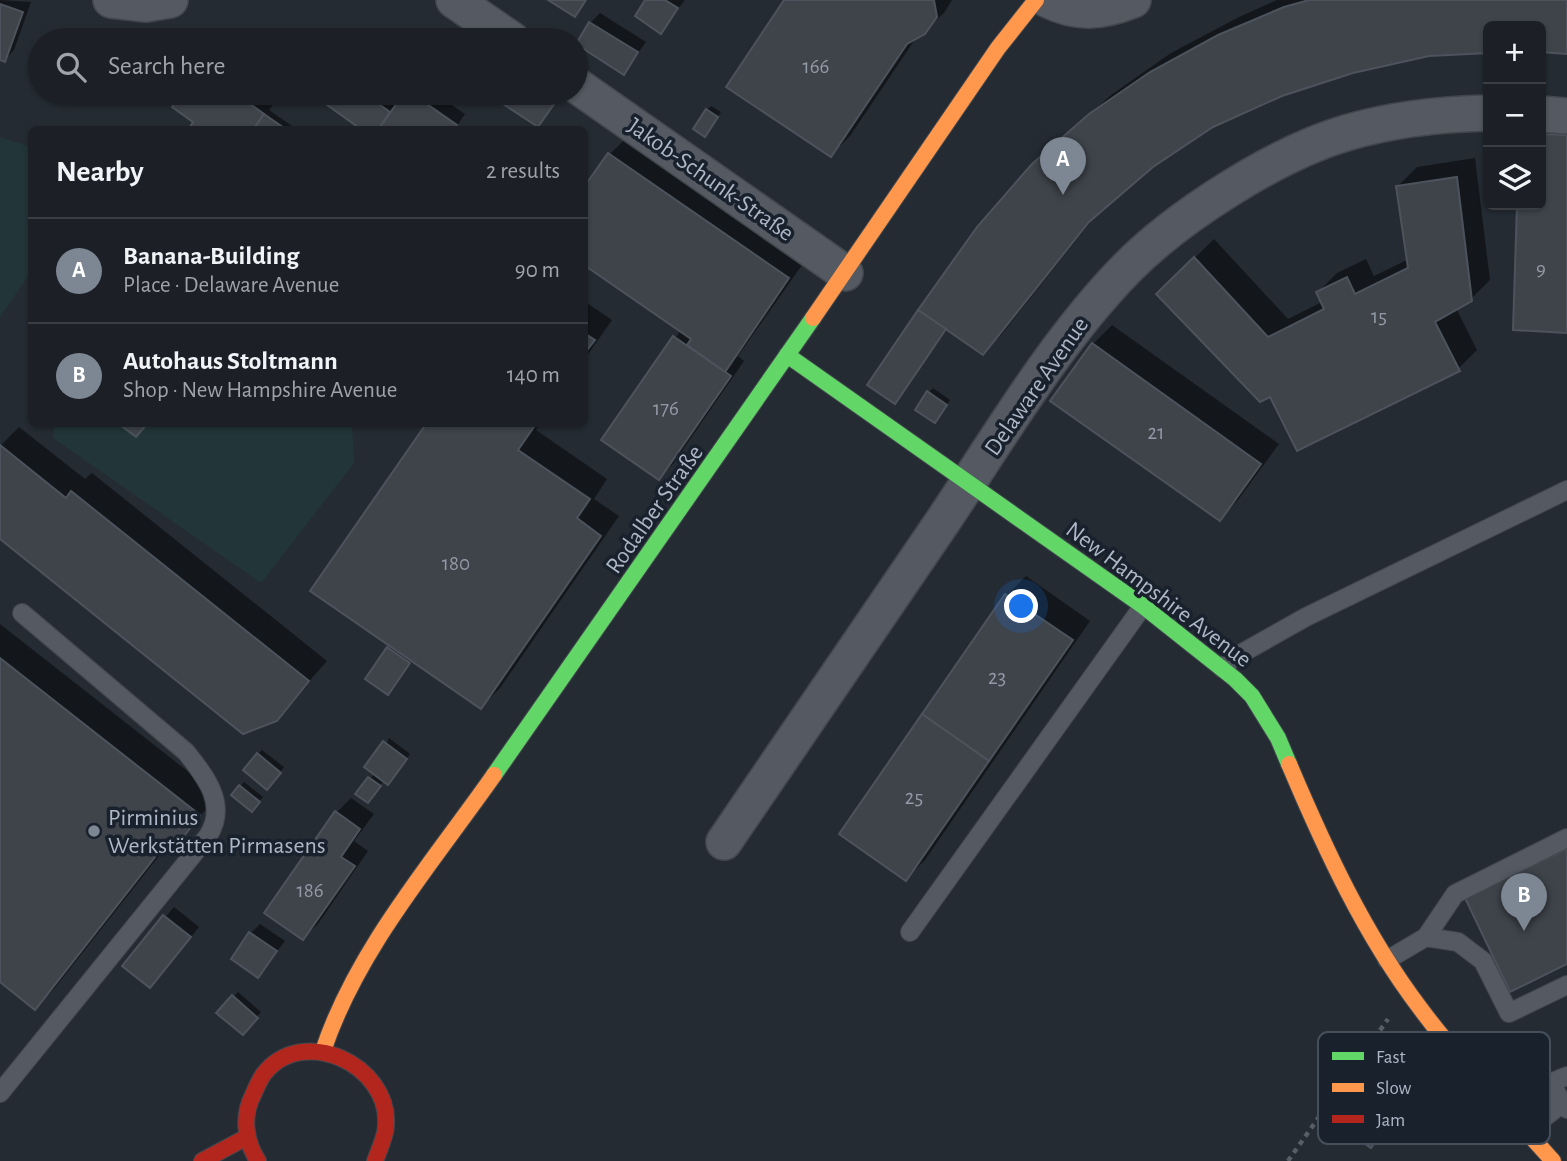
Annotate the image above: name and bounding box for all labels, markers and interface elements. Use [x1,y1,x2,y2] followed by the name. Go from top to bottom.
[1483,21,1546,210] map controls
[1483,21,1546,84] button: +
[28,28,588,105] search box
[52,48,90,86] icon: search
[108,53,226,79] text: Search here
[803,56,829,77] house number: 166
[1483,84,1546,147] button: −
[623,114,798,246] street label: Jakob-Schunk-Straße
[1040,137,1086,195] pin: A
[1483,147,1546,210] button: layers
[56,157,144,187] text: Nearby
[486,160,560,183] text: 2 results
[123,243,299,269] text: Banana-Building
[1536,258,1546,279] house number: 9
[72,259,86,282] text: A
[515,259,560,282] text: 90 m
[123,274,339,297] text: Place · Delaware Avenue
[1371,306,1387,327] house number: 15
[980,313,1093,460] street label: Delaware Avenue
[123,348,338,374] text: Autohaus Stoltmann
[72,364,86,387] text: B
[507,364,560,387] text: 140 m
[123,379,397,402] text: Shop · New Hampshire Avenue
[653,398,679,419] house number: 176
[1148,422,1164,443] house number: 21
[602,441,708,578] street label: Rodalber Straße
[1061,517,1256,672] street label: New Hampshire Avenue
[442,553,470,574] house number: 180
[1004,589,1038,623] your location
[988,667,1006,688] house number: 23
[905,787,923,808] house number: 25
[108,806,326,858] place label: Pirminius Werkstätten Pirmasens
[86,823,102,839] marker: Pirminius Werkstätten Pirmasens
[1501,873,1547,931] pin: B
[296,880,324,901] house number: 186
[1318,1032,1550,1144] legend
[1376,1048,1406,1067] text: Fast
[1376,1079,1412,1098] text: Slow
[1376,1111,1405,1130] text: Jam

